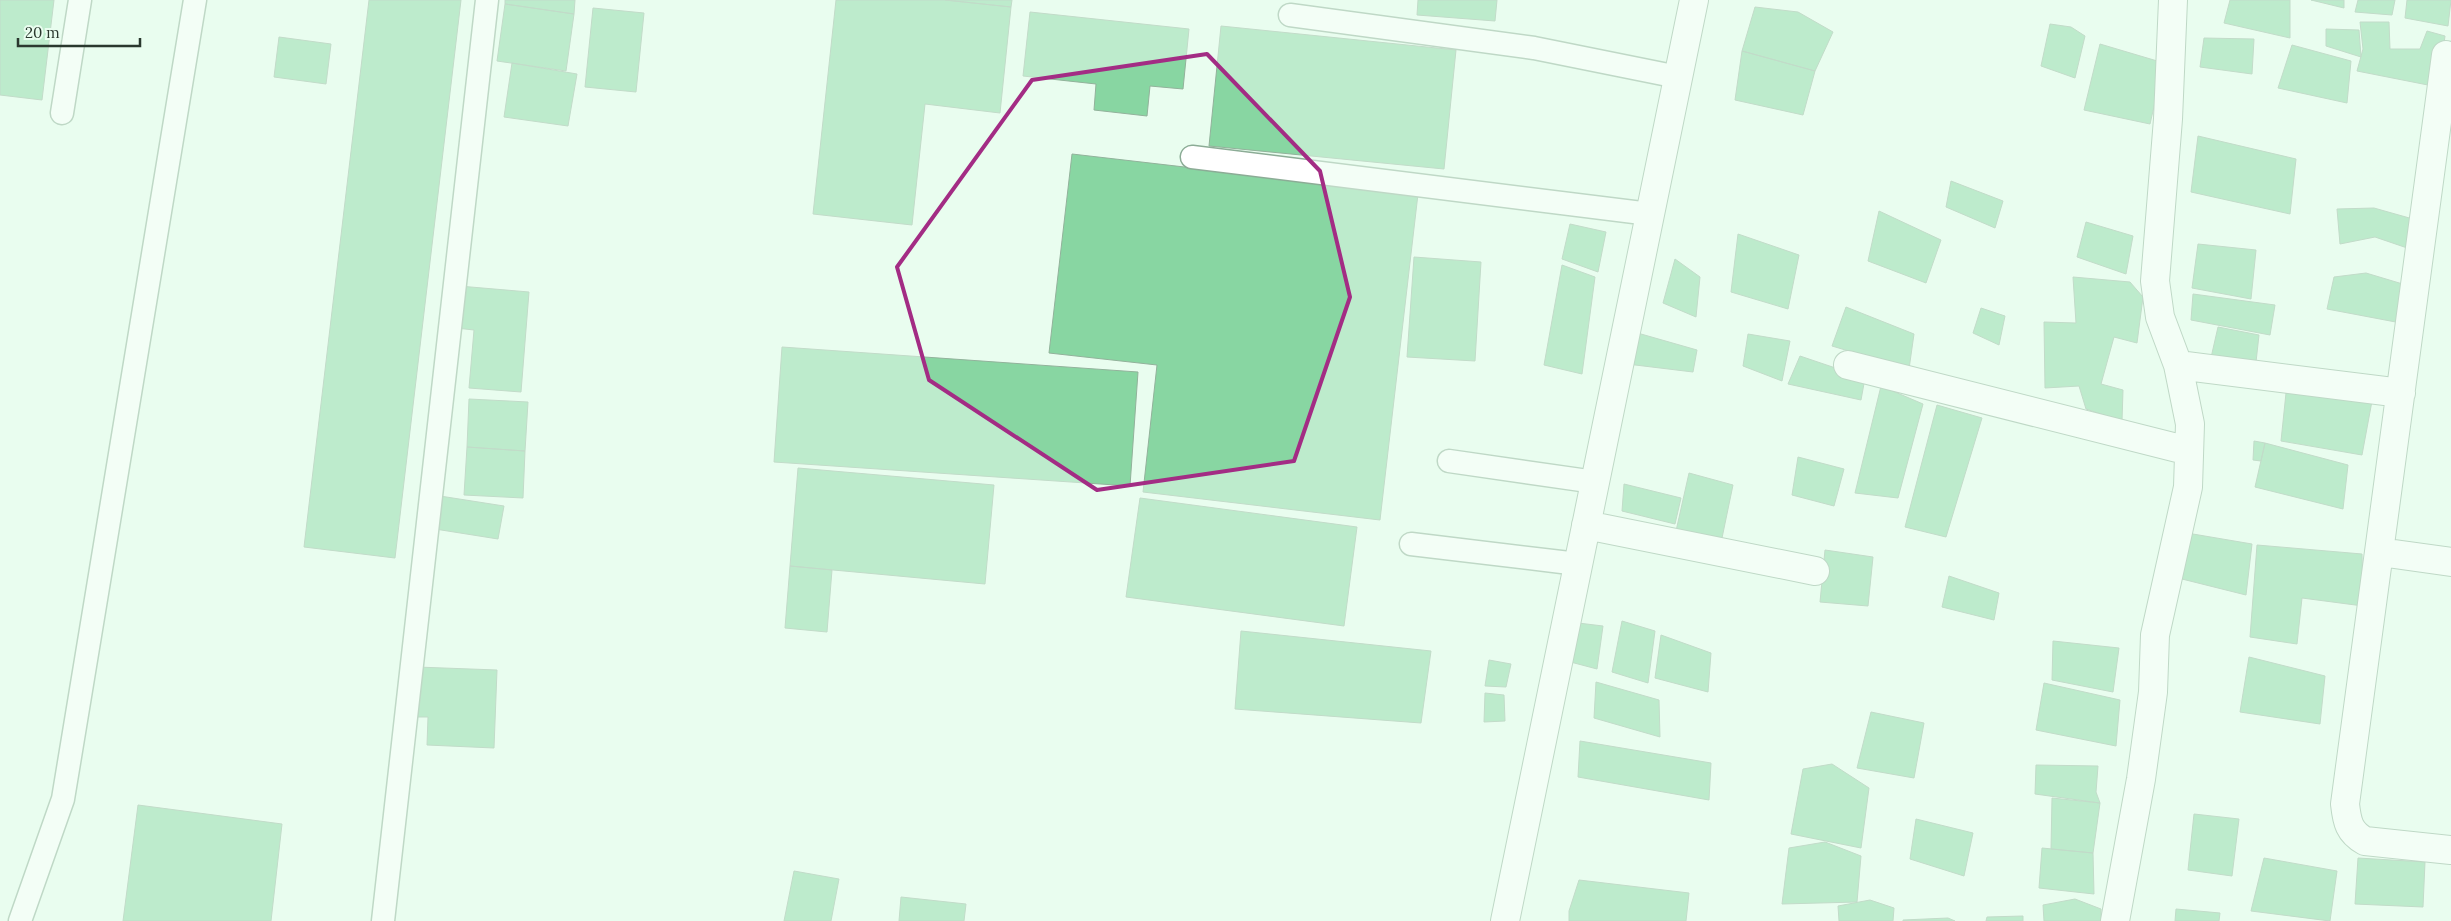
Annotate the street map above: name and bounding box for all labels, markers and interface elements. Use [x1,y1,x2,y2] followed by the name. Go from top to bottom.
[18,15,140,47] scale bar
[25,23,60,42] text: 20 m

